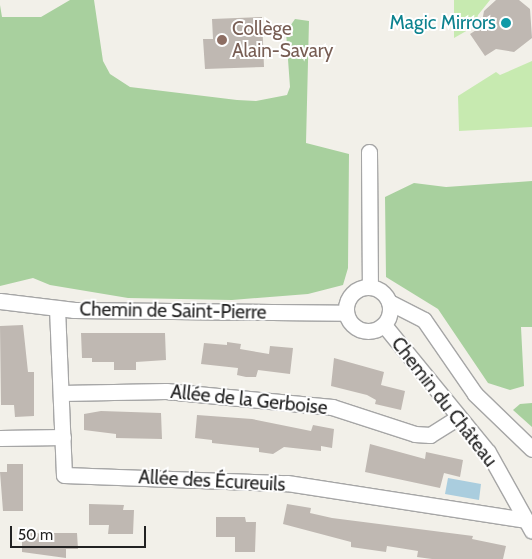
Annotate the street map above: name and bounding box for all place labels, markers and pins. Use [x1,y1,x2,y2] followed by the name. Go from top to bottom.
[389,12,496,34] place label: Magic Mirrors
[500,17,512,29] marker: Magic Mirrors
[232,18,333,62] place label: Collège Alain-Savary
[216,34,228,46] marker: Collège Alain-Savary

